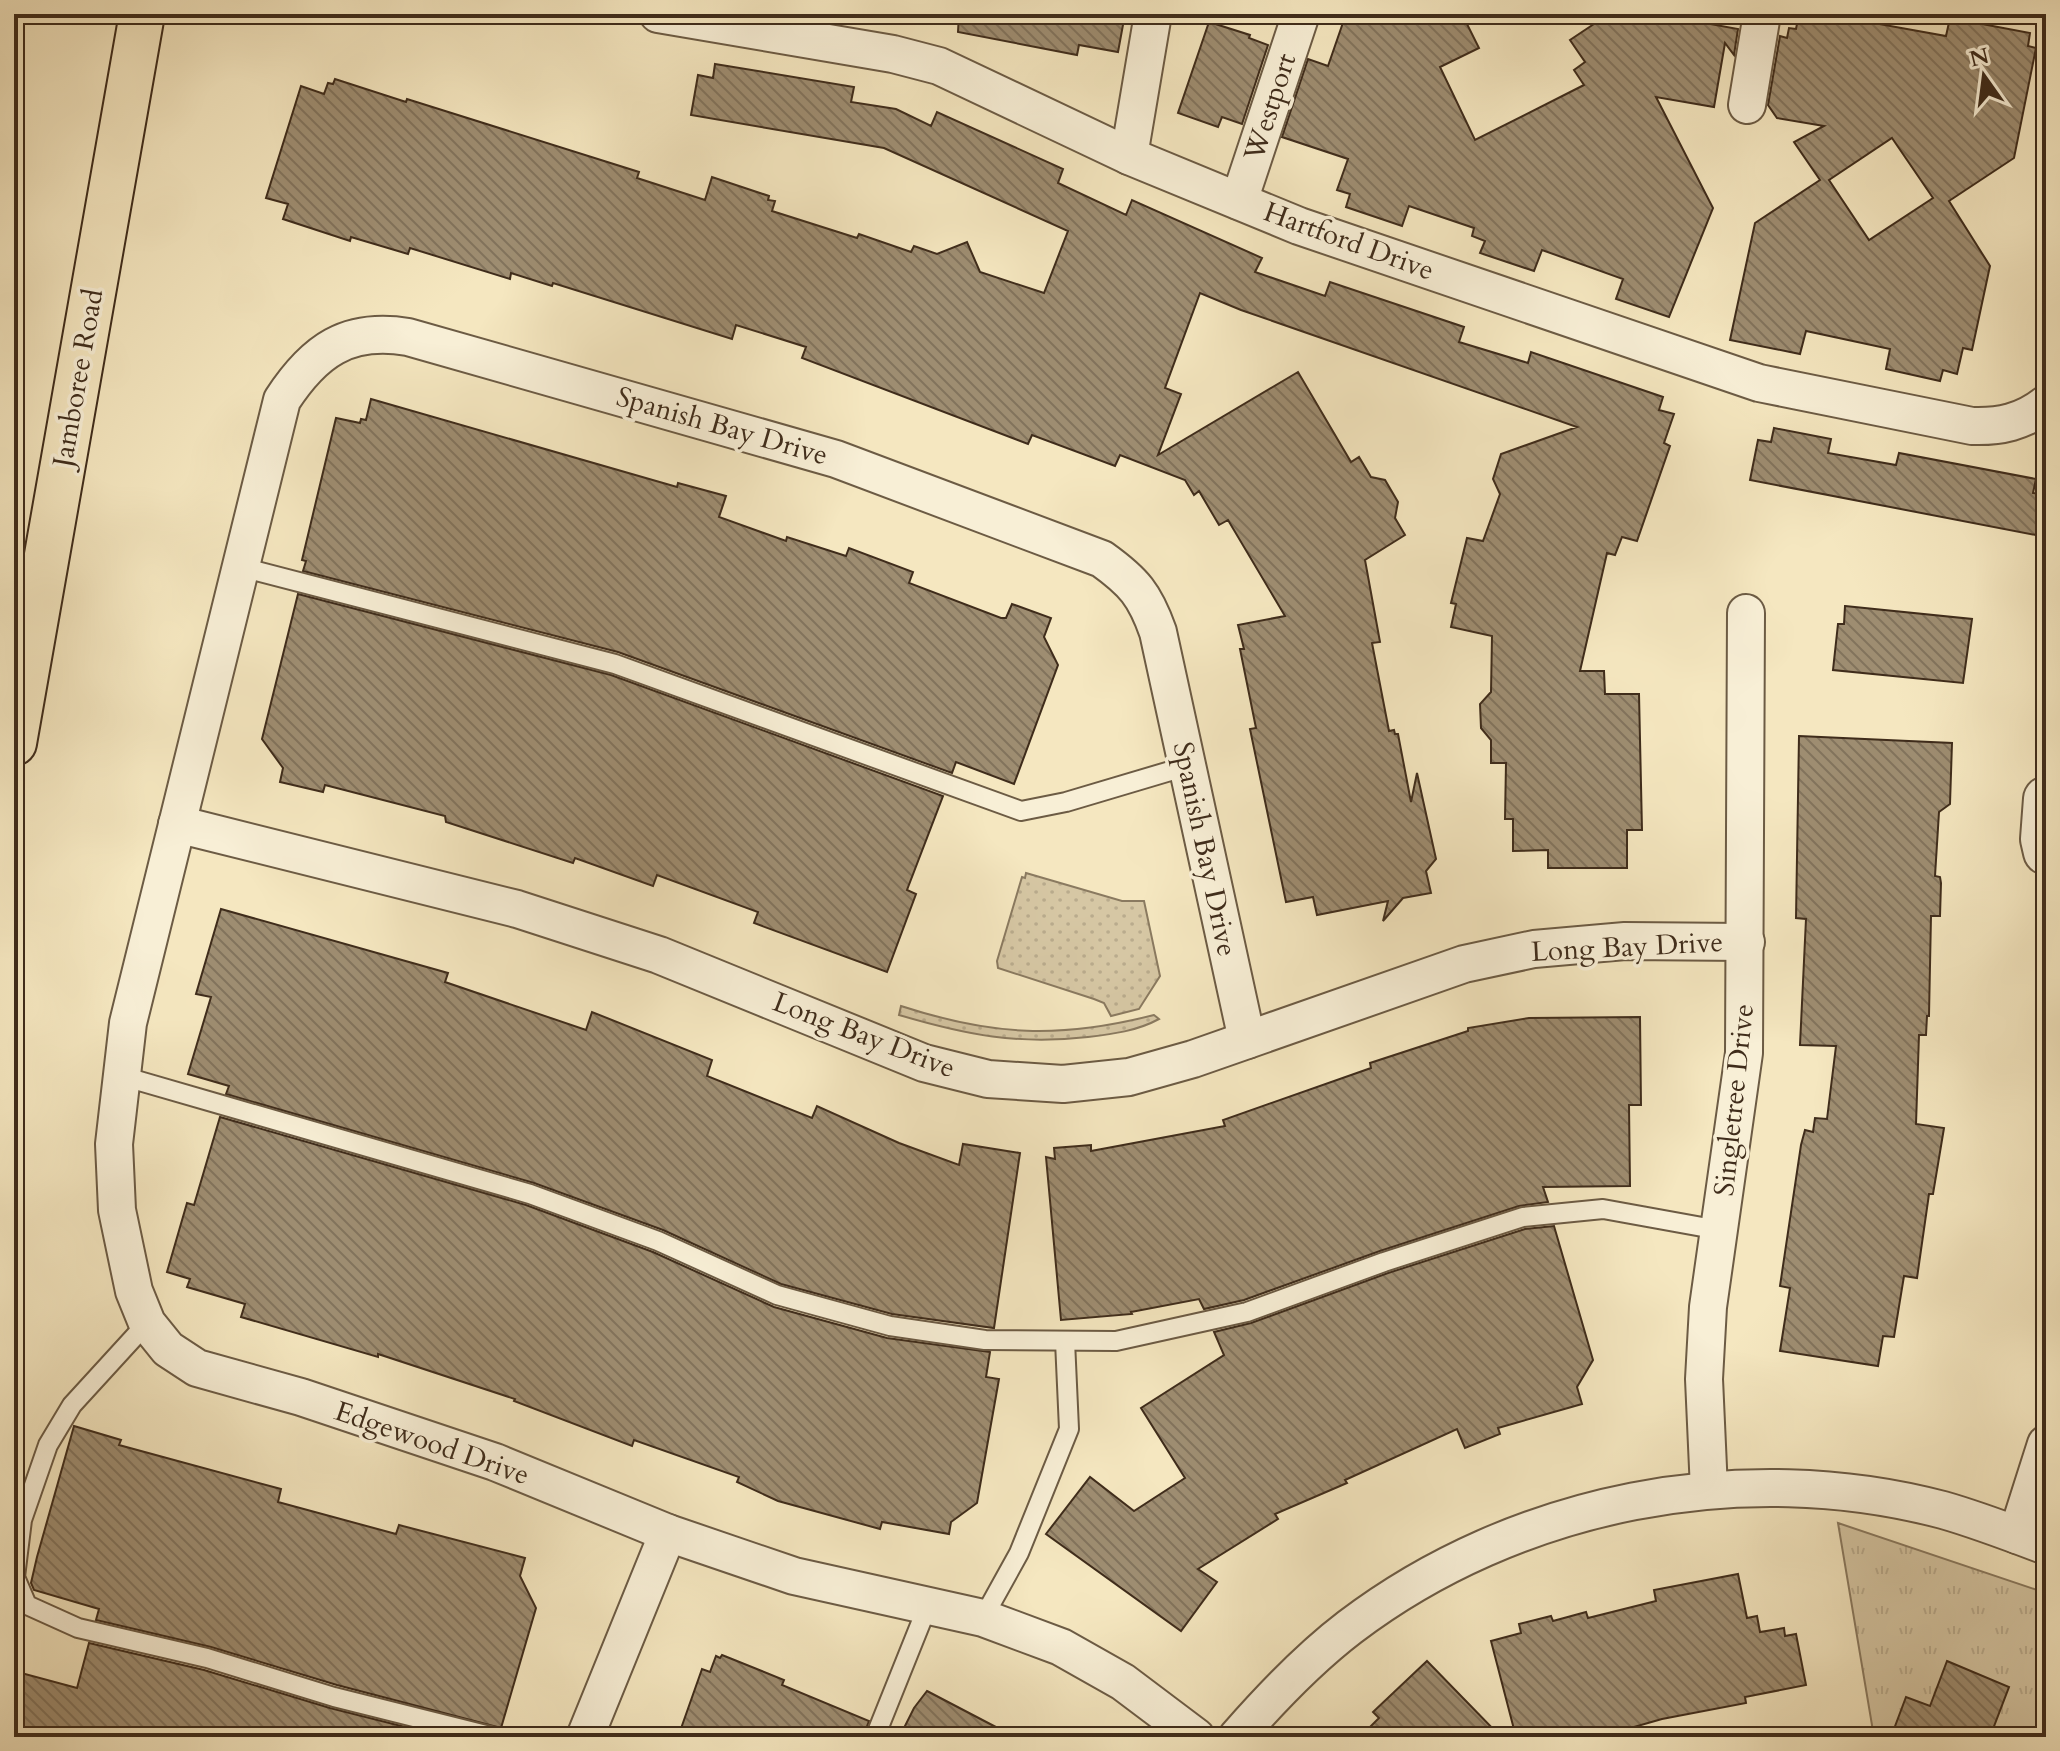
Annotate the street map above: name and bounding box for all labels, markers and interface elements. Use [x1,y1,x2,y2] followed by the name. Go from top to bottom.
[1944,36,2024,116] north arrow
[1967,41,1992,74] text: N
[1234,48,1305,167] street label: Westport
[1259,193,1439,289] street label: Hartford Drive
[43,286,112,474] street label: Jamboree Road
[612,378,832,474] street label: Spanish Bay Drive
[1164,738,1246,960] street label: Spanish Bay Drive
[1530,923,1724,971] street label: Long Bay Drive
[767,983,961,1087] street label: Long Bay Drive
[1705,1002,1763,1198] street label: Singletree Drive
[330,1392,534,1494] street label: Edgewood Drive

